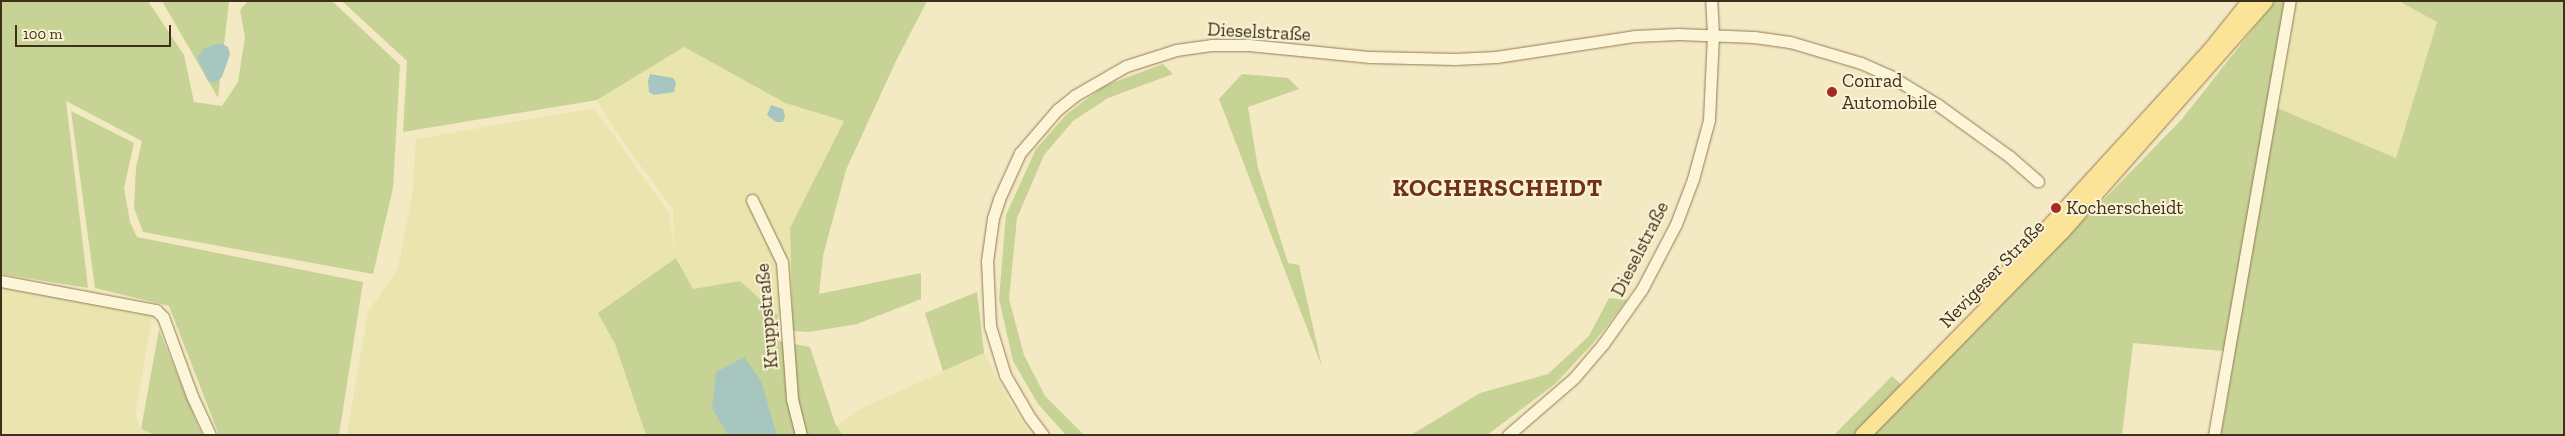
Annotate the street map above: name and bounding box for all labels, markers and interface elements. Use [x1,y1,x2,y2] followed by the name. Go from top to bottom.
[18,15,174,47] scale bar
[1207,18,1311,46] street label: Dieselstraße
[23,25,62,43] text: 100 m
[1842,70,1937,114] place label: Conrad Automobile
[1826,86,1838,98] marker: Conrad Automobile
[1391,174,1605,202] district label: KOCHERSCHEIDT
[2066,197,2183,219] place label: Kocherscheidt
[1606,198,1674,300] street label: Dieselstraße
[2050,202,2062,214] marker: Kocherscheidt
[1935,215,2049,333] street label: Nevigeser Straße
[751,262,783,370] street label: Kruppstraße

